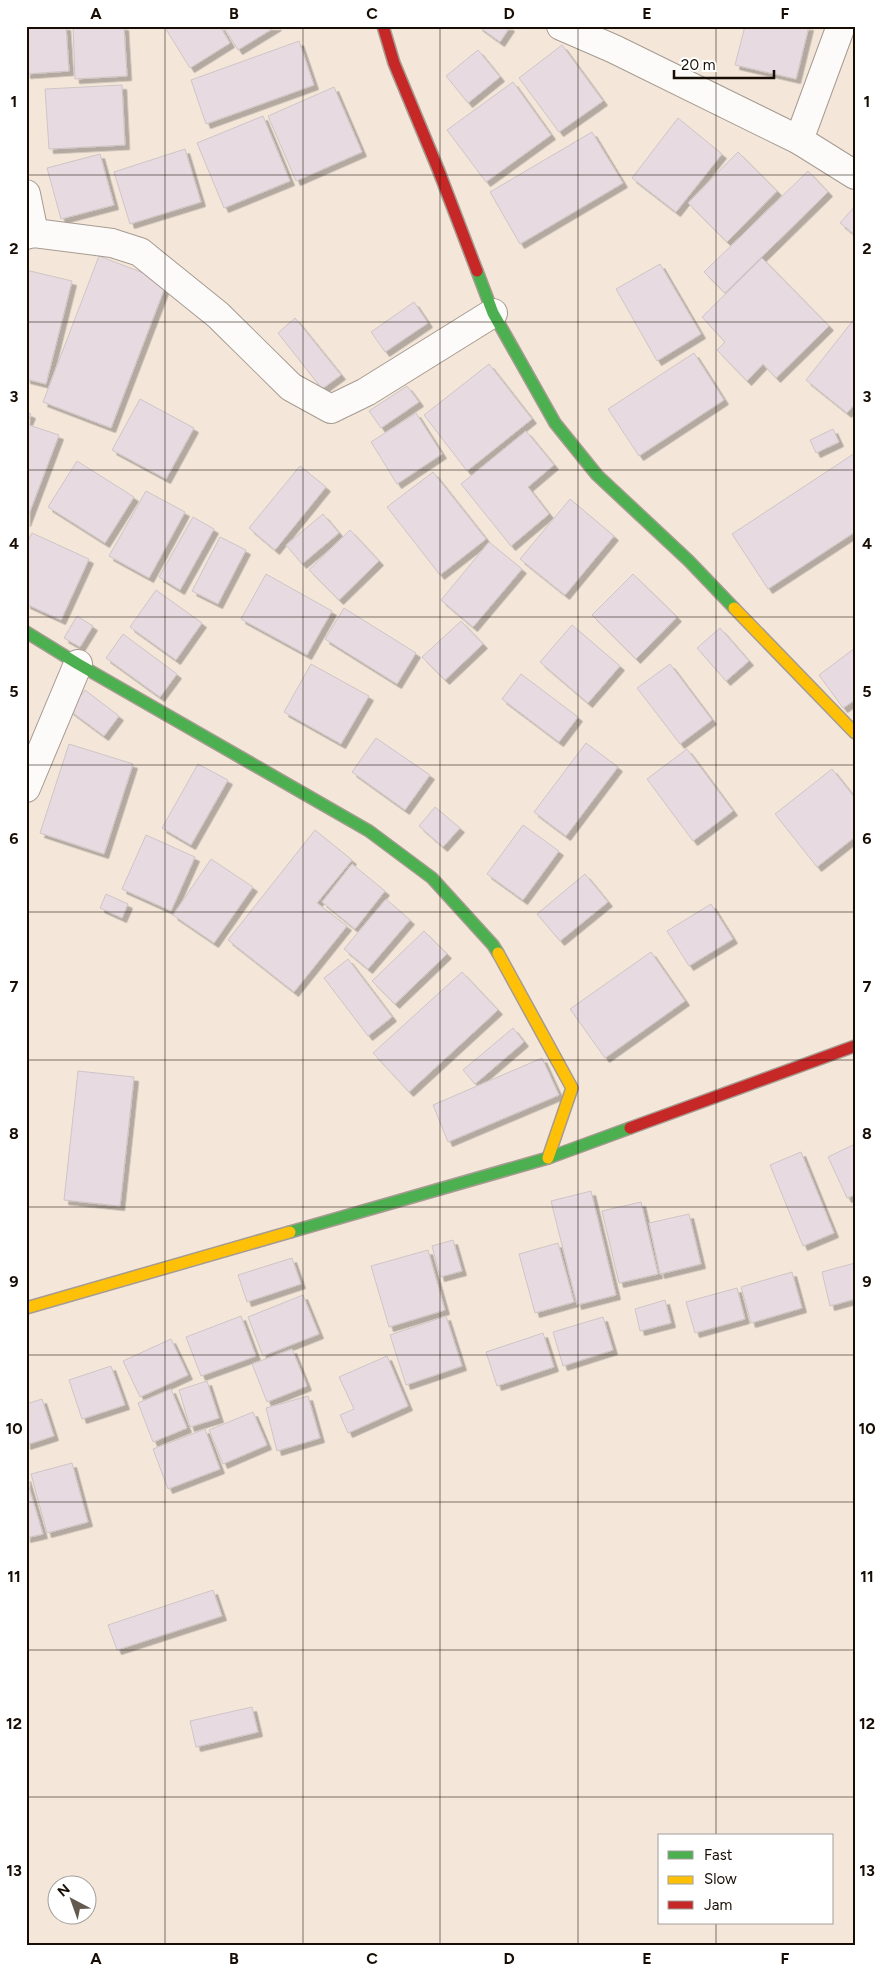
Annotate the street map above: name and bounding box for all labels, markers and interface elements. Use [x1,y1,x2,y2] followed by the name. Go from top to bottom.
[90,4,102,23] text: A
[229,4,239,23] text: B
[366,4,378,23] text: C
[503,4,515,23] text: D
[642,4,652,23] text: E
[781,4,790,23] text: F
[674,48,774,80] scale bar
[681,56,715,74] text: 20 m
[11,92,17,111] text: 1
[864,92,870,111] text: 1
[9,239,19,258] text: 2
[862,239,872,258] text: 2
[10,387,19,406] text: 3
[863,387,872,406] text: 3
[9,534,19,553] text: 4
[862,534,872,553] text: 4
[9,682,19,701] text: 5
[862,682,872,701] text: 5
[9,829,19,848] text: 6
[862,829,872,848] text: 6
[10,977,19,996] text: 7
[863,977,872,996] text: 7
[9,1124,19,1143] text: 8
[862,1124,872,1143] text: 8
[9,1272,19,1291] text: 9
[862,1272,872,1291] text: 9
[5,1419,23,1438] text: 10
[858,1419,876,1438] text: 10
[7,1567,21,1586] text: 11
[860,1567,874,1586] text: 11
[6,1714,22,1733] text: 12
[859,1714,875,1733] text: 12
[658,1834,834,1924] legend
[704,1846,733,1864] text: Fast
[6,1861,22,1880] text: 13
[859,1861,875,1880] text: 13
[704,1870,737,1888] text: Slow
[48,1874,98,1924] north arrow
[54,1881,73,1901] text: N
[704,1896,732,1914] text: Jam
[90,1949,102,1968] text: A
[229,1949,239,1968] text: B
[366,1949,378,1968] text: C
[503,1949,515,1968] text: D
[642,1949,652,1968] text: E
[781,1949,790,1968] text: F

